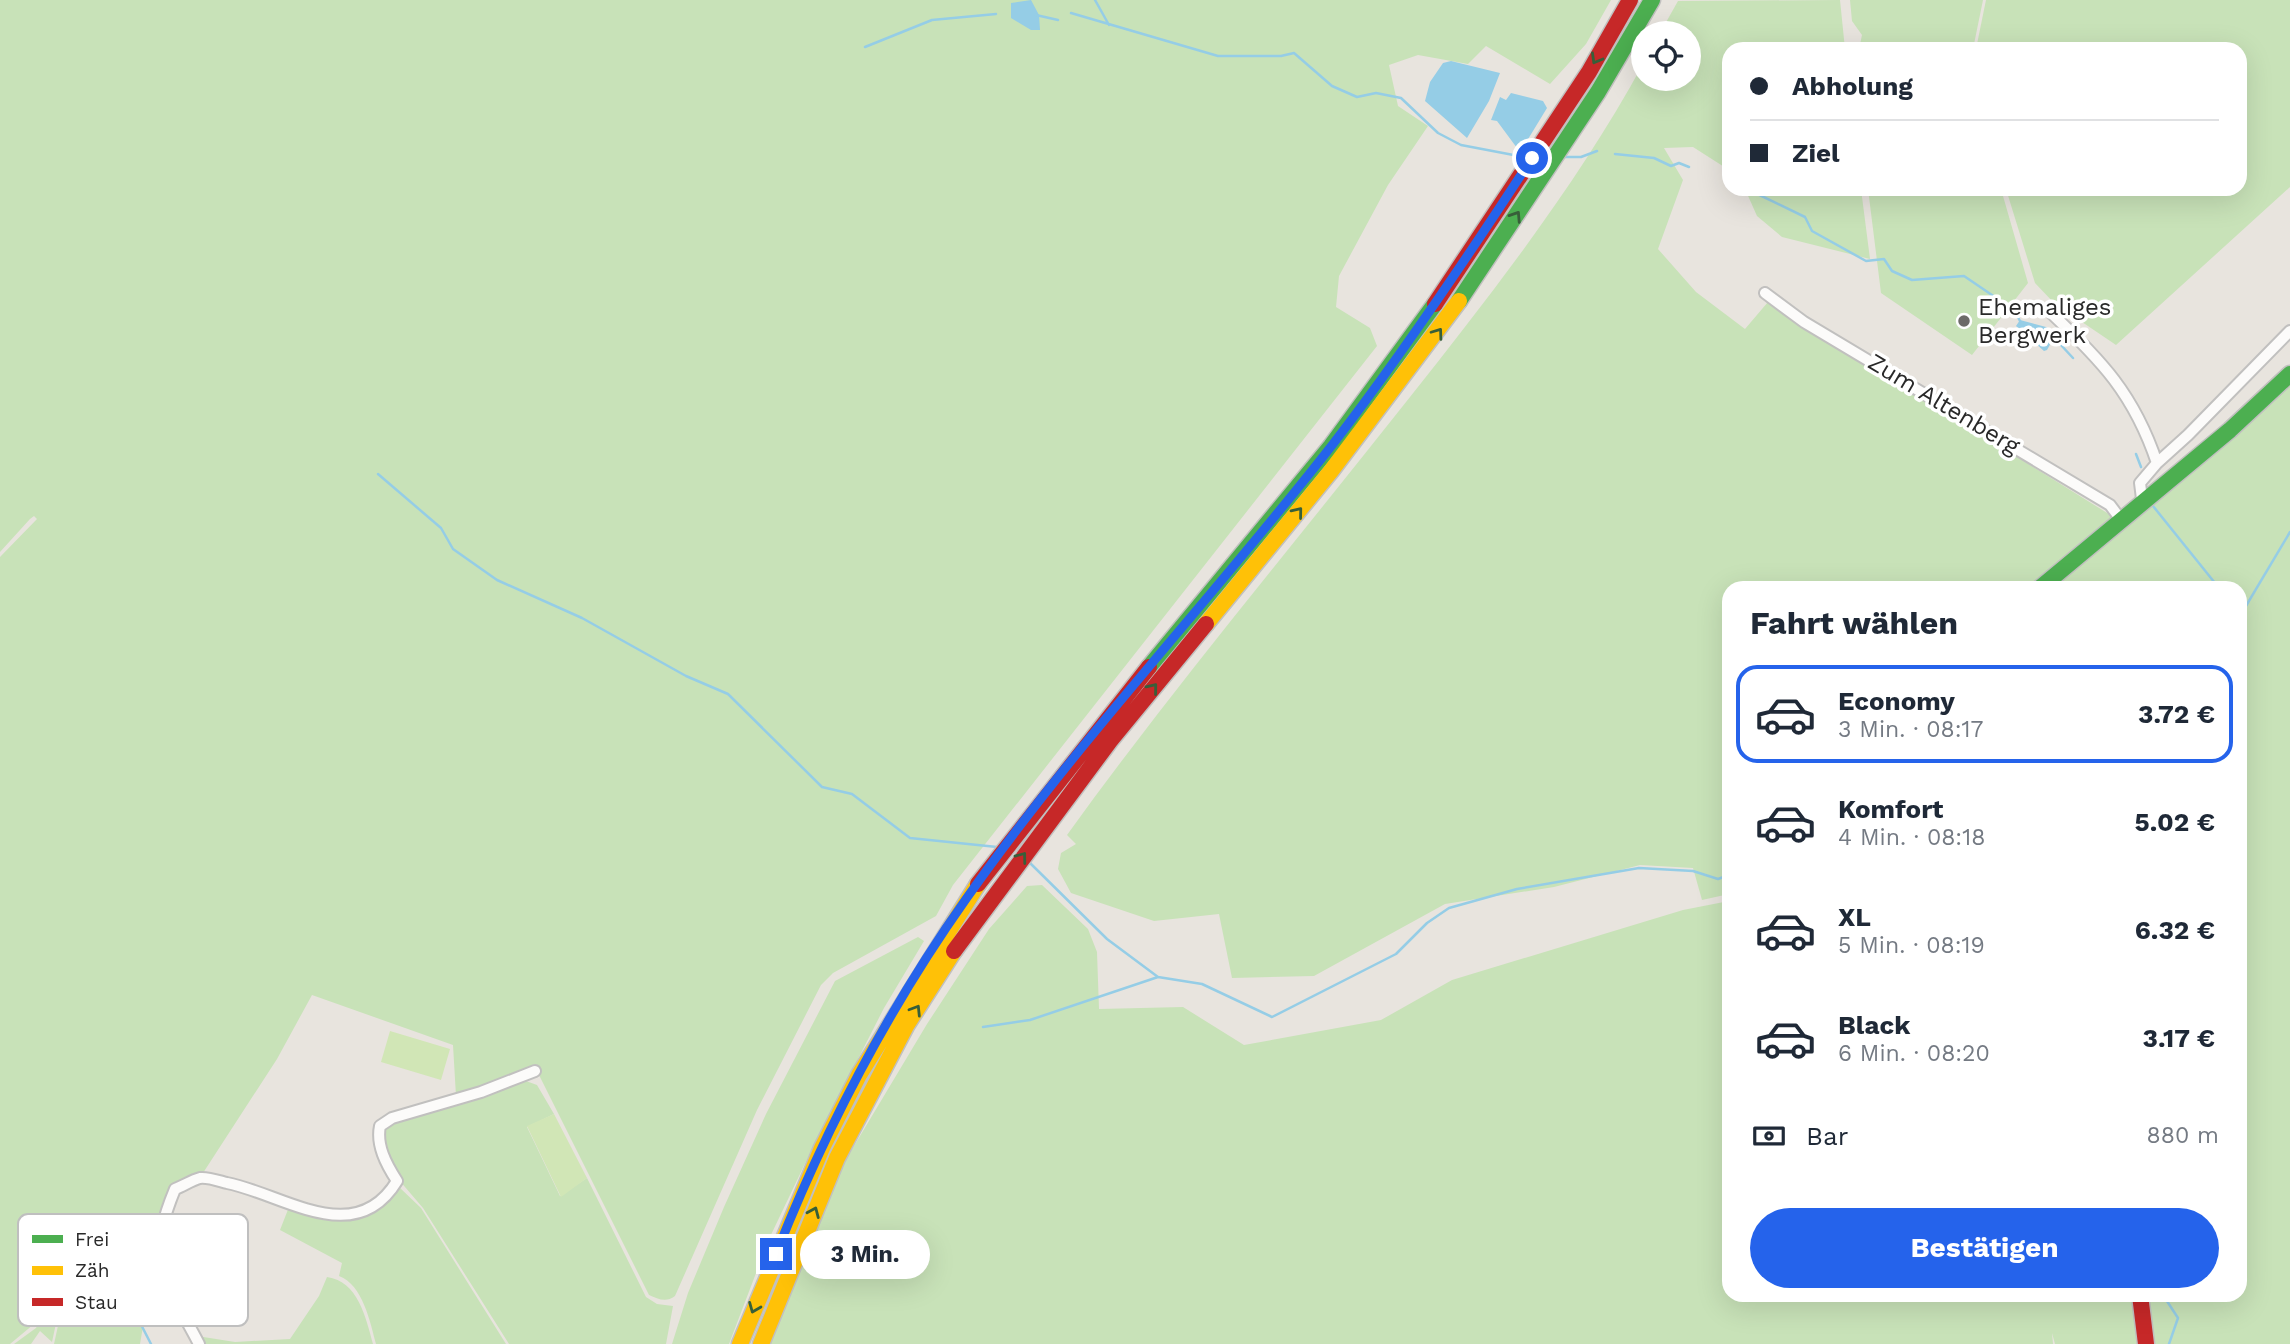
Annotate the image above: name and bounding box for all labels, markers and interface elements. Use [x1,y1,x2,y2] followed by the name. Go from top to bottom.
[1631,21,1701,91] map controls
[1631,21,1701,91] button: locate
[1591,52,1604,64] one-way arrow
[1792,71,1913,101] text: Abholung
[1792,138,1840,168] text: Ziel
[1516,142,1548,174] route start
[1508,210,1521,223] one-way arrow
[1978,293,2111,349] place label: Ehemaliges Bergwerk
[1956,313,1972,329] marker: Ehemaliges Bergwerk
[1429,328,1442,341] one-way arrow
[1863,348,2025,460] street label: Zum Altenberg
[1289,508,1302,520] one-way arrow
[1750,604,1958,642] text: Fahrt wählen
[1754,683,1817,746] icon: car
[1145,684,1158,696] one-way arrow
[1838,686,1955,716] text: Economy
[2138,699,2215,729] text: 3.72 €
[1838,716,1983,743] text: 3 Min. · 08:17
[1754,791,1817,854] icon: car
[1838,794,1943,824] text: Komfort
[2135,807,2215,837] text: 5.02 €
[1838,824,1985,851] text: 4 Min. · 08:18
[1013,852,1026,865] one-way arrow
[1754,899,1817,962] icon: car
[1838,902,1871,932] text: XL
[2135,915,2215,945] text: 6.32 €
[1838,932,1985,959] text: 5 Min. · 08:19
[908,1004,921,1017] one-way arrow
[1754,1007,1817,1070] icon: car
[1838,1010,1910,1040] text: Black
[2143,1023,2215,1053] text: 3.17 €
[1838,1040,1990,1067] text: 6 Min. · 08:20
[1750,1117,1788,1155] icon: cash
[1806,1121,1848,1151] text: Bar
[2147,1122,2219,1149] text: 880 m
[805,1207,819,1219] one-way arrow
[1750,1208,2219,1288] button: Bestätigen
[18,1214,248,1326] legend
[75,1228,109,1251] text: Frei
[800,1230,930,1278] callout: 3 Min.
[760,1238,792,1270] route end
[831,1241,899,1268] text: 3 Min.
[75,1259,110,1282] text: Zäh
[75,1291,118,1314] text: Stau
[749,1301,763,1313] one-way arrow

